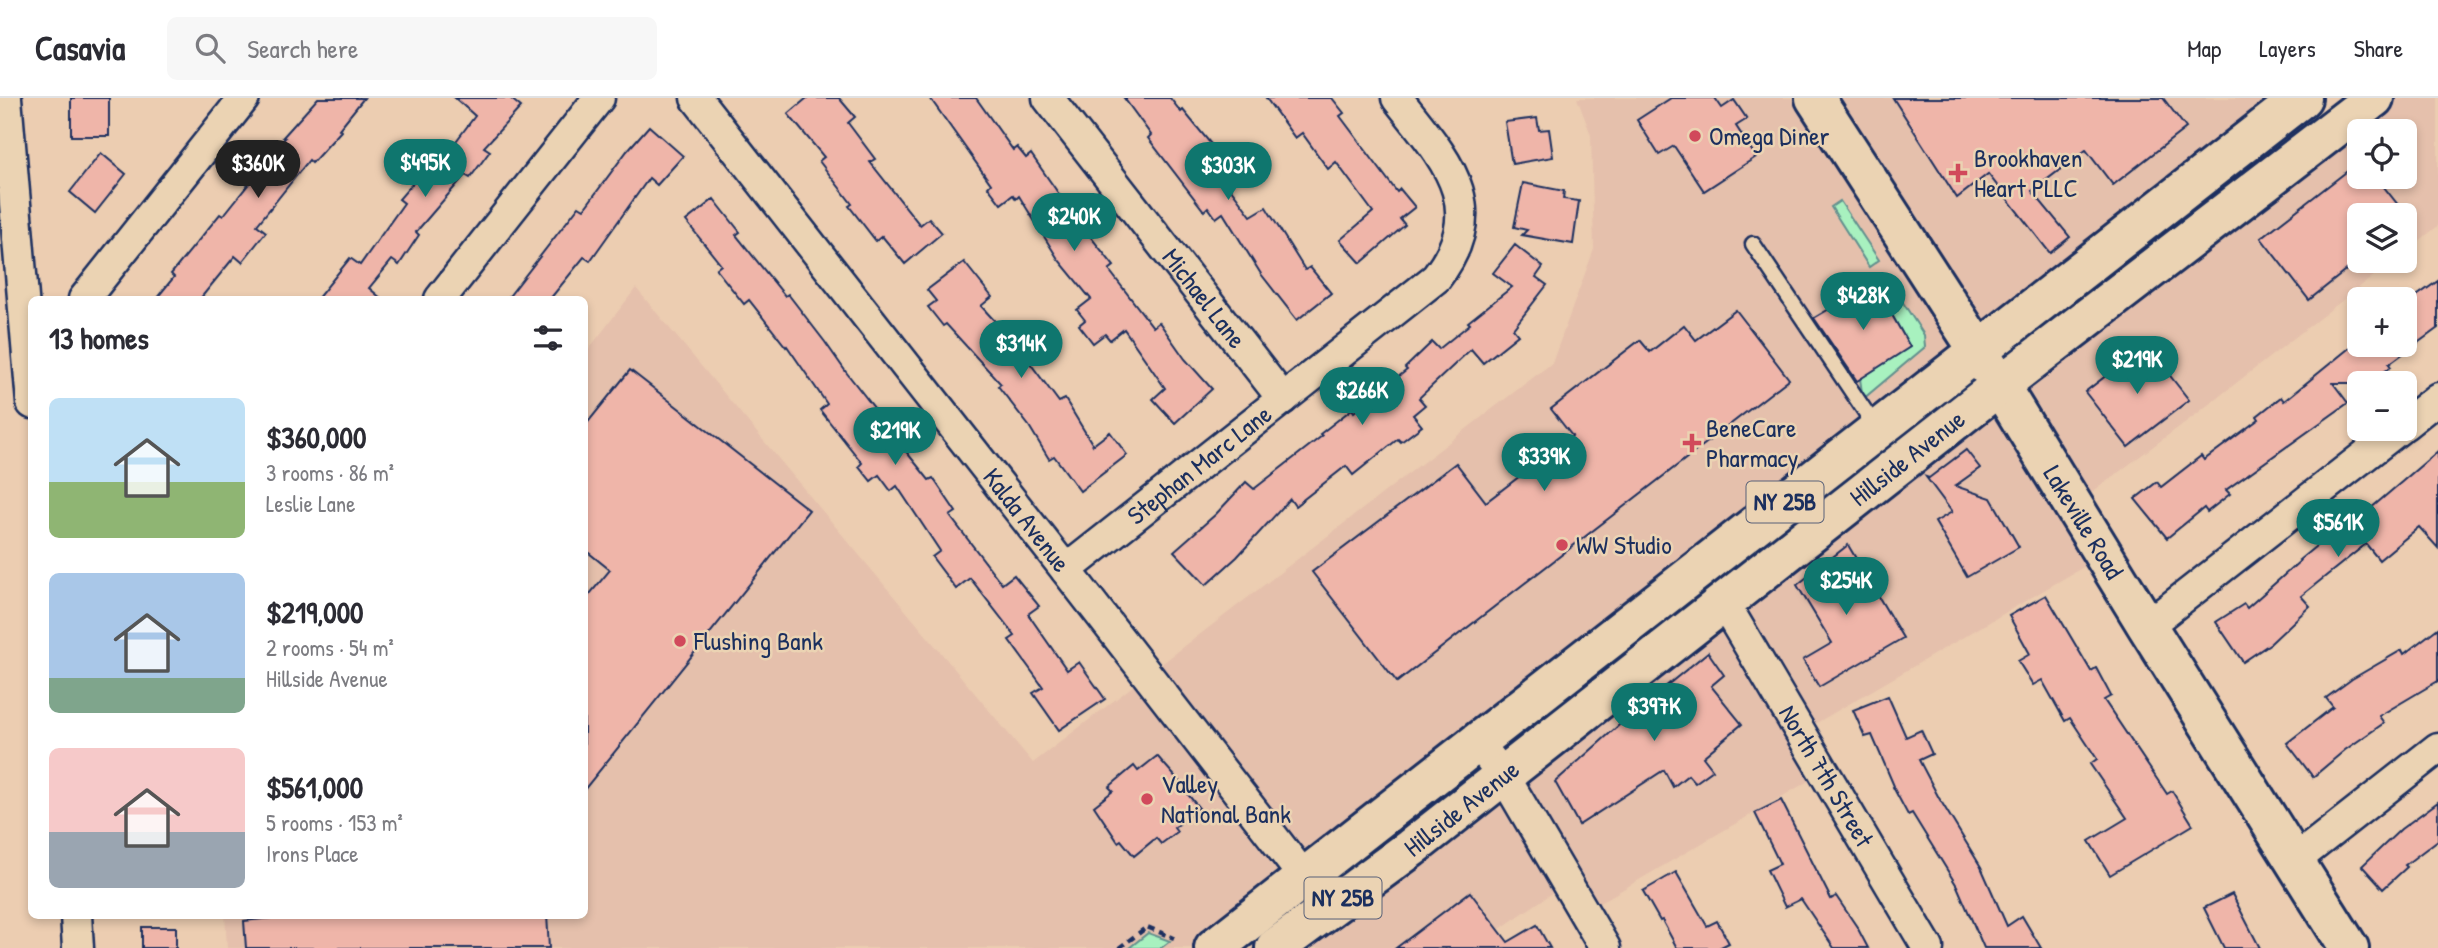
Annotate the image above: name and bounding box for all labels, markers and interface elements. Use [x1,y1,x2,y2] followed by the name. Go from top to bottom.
[167,17,657,80] search box
[35,26,125,70] text: Casavia
[191,29,229,67] icon: search
[247,31,358,66] text: Search here
[2187,32,2221,64] text: Map
[2259,32,2316,64] text: Layers
[2354,32,2403,64] text: Share
[1709,118,1830,153] place label: Omega Diner
[2347,119,2417,441] map controls
[2347,119,2417,189] button: locate
[1687,128,1703,144] marker: Omega Diner
[209,140,307,200] pin: $360K
[376,140,474,199] pin: $495K
[1974,140,2083,205] place label: Brookhaven Heart PLLC
[1179,142,1277,202] pin: $303K
[400,146,450,177] text: $495K
[231,147,285,178] text: $360K
[1201,149,1255,180] text: $303K
[1948,163,1968,183] marker: Brookhaven Heart PLLC
[1025,194,1123,253] pin: $240K
[1047,200,1101,231] text: $240K
[2347,203,2417,273] button: layers
[1155,241,1255,355] street label: Michael Lane
[1814,272,1912,332] pin: $428K
[1836,279,1890,310] text: $428K
[2347,287,2417,357] button: +
[49,318,149,358] text: 13 homes
[529,319,567,357] icon: filters
[972,320,1070,380] pin: $314K
[996,327,1046,358] text: $314K
[2088,336,2186,396] pin: $219K
[2111,343,2163,374] text: $219K
[1313,368,1411,427] pin: $266K
[2347,371,2417,441] button: −
[1336,374,1388,405] text: $266K
[1120,396,1279,532] street label: Stephan Marc Lane
[1842,401,1972,514] street label: Hillside Avenue
[846,408,944,467] pin: $219K
[1706,410,1799,475] place label: BeneCare Pharmacy
[869,414,921,445] text: $219K
[266,417,366,457] text: $360,000
[105,426,189,510] icon: home
[1495,434,1593,493] pin: $339K
[1684,435,1700,451] marker: BeneCare Pharmacy
[1518,440,1570,471] text: $339K
[266,457,394,488] text: 3 rooms · 86 m²
[2036,458,2132,585] street label: Lakeville Road
[975,460,1079,579] street label: Kalda Avenue
[1746,482,1824,522] road number: NY 25B
[266,488,355,519] text: Leslie Lane
[2289,500,2387,559] pin: $561K
[2313,506,2363,537] text: $561K
[1576,527,1672,562] place label: WW Studio
[1554,537,1570,553] marker: WW Studio
[1797,558,1895,617] pin: $254K
[1820,564,1872,595] text: $254K
[266,592,364,632] text: $219,000
[105,601,189,685] icon: home
[693,623,823,658] place label: Flushing Bank
[266,632,394,663] text: 2 rooms · 54 m²
[672,633,688,649] marker: Flushing Bank
[266,663,388,694] text: Hillside Avenue
[1605,684,1703,743] pin: $397K
[1627,690,1681,721] text: $397K
[1771,698,1883,854] street label: North 7th Street
[1396,752,1526,864] street label: Hillside Avenue
[1161,766,1291,831] place label: Valley National Bank
[266,767,363,807] text: $561,000
[105,776,189,860] icon: home
[1139,791,1155,807] marker: Valley National Bank
[266,807,403,838] text: 5 rooms · 153 m²
[266,838,358,869] text: Irons Place
[1304,878,1382,918] road number: NY 25B

